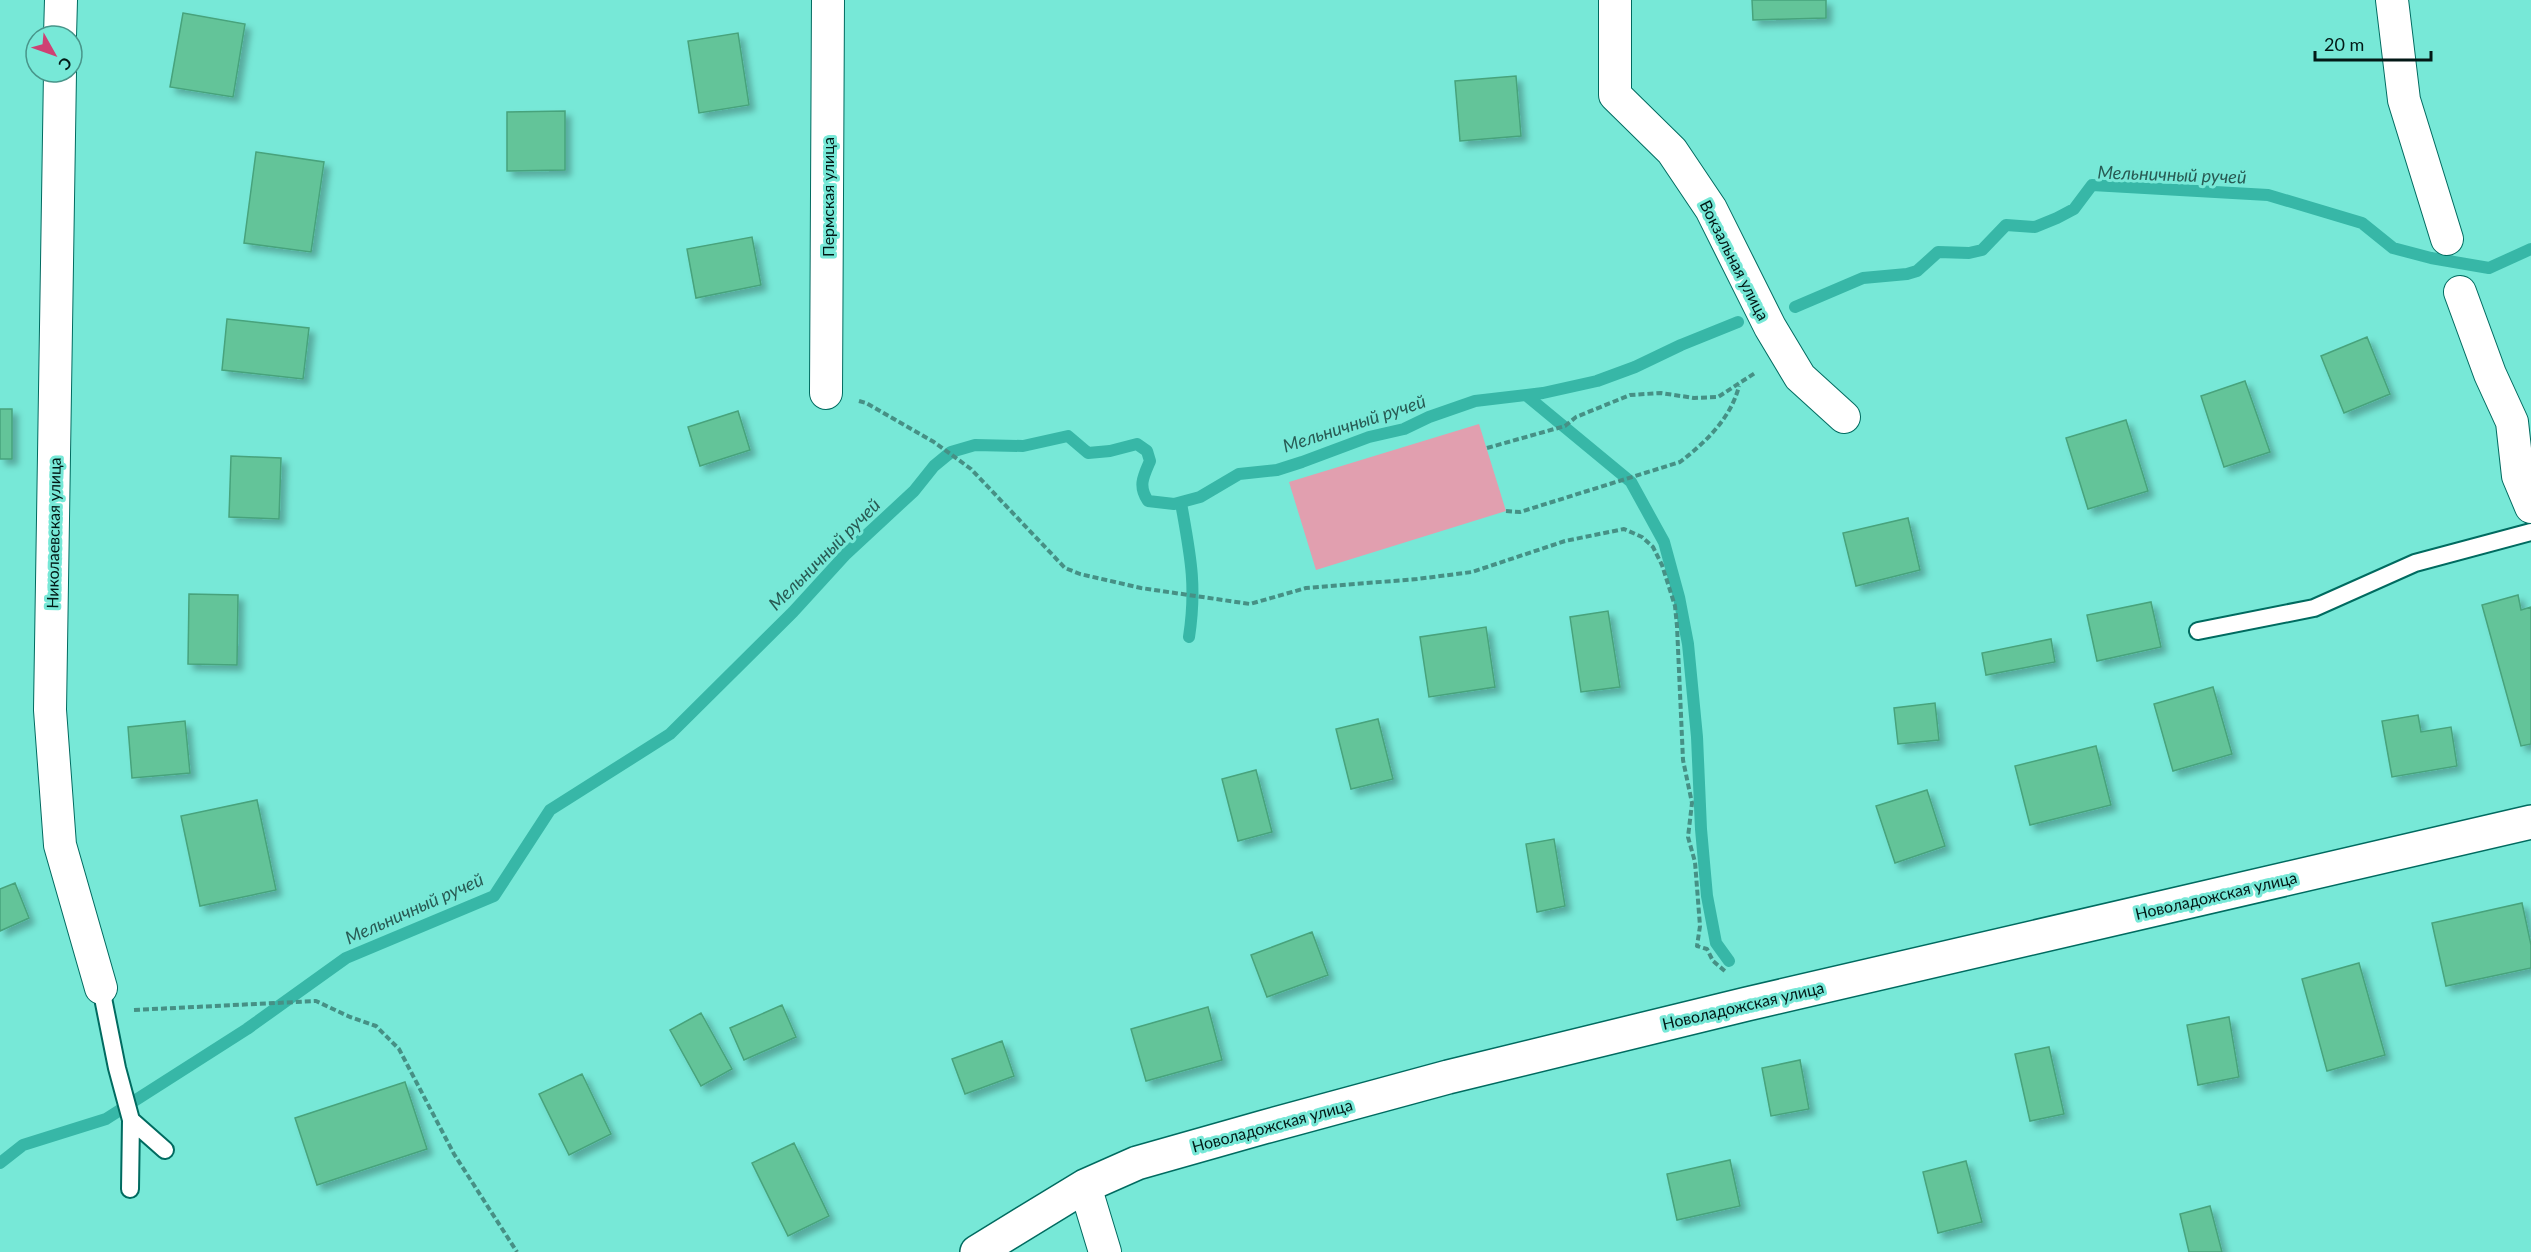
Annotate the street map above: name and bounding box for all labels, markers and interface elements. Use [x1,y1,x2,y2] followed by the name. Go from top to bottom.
[24,24,84,84] north arrow
[2315,24,2430,62] scale bar
[2324,33,2364,55] text: 20 m
[55,54,77,74] text: С
[818,137,837,257] street label: Пермская улица
[2097,160,2247,188] water label: Мельничный ручей
[1696,197,1774,323] street label: Вокзальная улица
[1280,390,1428,456] water label: Мельничный ручей
[42,457,64,609] street label: Николаевская улица
[764,494,884,614] water label: Мельничный ручей
[2133,867,2299,923] street label: Новоладожская улица
[342,868,486,948] water label: Мельничный ручей
[1660,977,1826,1033] street label: Новоладожская улица
[1190,1094,1354,1156] street label: Новоладожская улица

